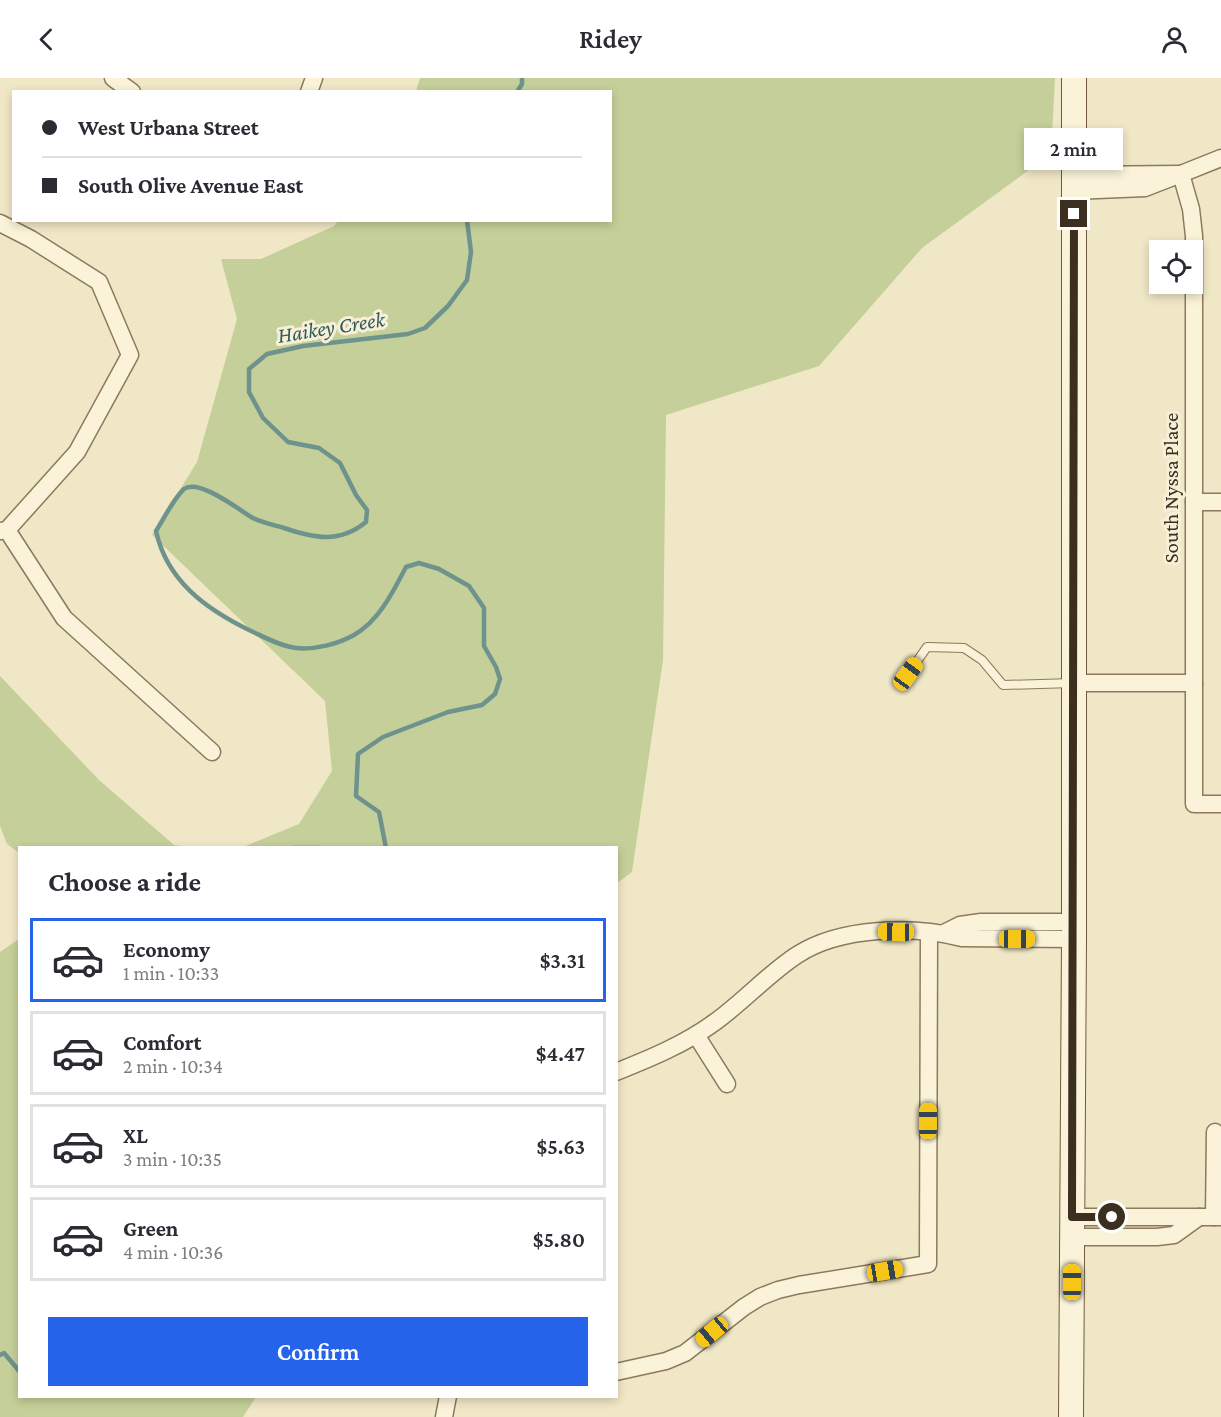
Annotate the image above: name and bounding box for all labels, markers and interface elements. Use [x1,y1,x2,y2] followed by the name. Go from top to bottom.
[30,23,63,56] icon: back
[1158,23,1191,56] icon: person
[579,24,642,54] text: Ridey
[78,115,259,140] text: West Urbana Street
[1024,127,1124,169] callout: 2 min
[1050,138,1097,160] text: 2 min
[78,173,303,198] text: South Olive Avenue East
[1060,200,1087,227] route end
[1149,240,1203,294] map controls
[1149,240,1203,294] button: locate
[276,306,388,348] water label: Haikey Creek
[1159,413,1183,563] street label: South Nyssa Place
[890,654,926,694] car
[48,867,201,897] text: Choose a ride
[878,923,914,941] car
[999,930,1035,948] car
[51,933,105,987] icon: car
[123,937,210,962] text: Economy
[540,948,585,973] text: $3.31
[123,962,219,984] text: 1 min · 10:33
[51,1026,105,1080] icon: car
[123,1030,201,1055] text: Comfort
[536,1041,585,1066] text: $4.47
[123,1055,223,1077] text: 2 min · 10:34
[919,1103,937,1139] car
[51,1119,105,1173] icon: car
[123,1123,148,1148] text: XL
[537,1134,585,1159] text: $5.63
[123,1148,222,1170] text: 3 min · 10:35
[1098,1203,1125,1230] route start
[51,1212,105,1266] icon: car
[123,1216,179,1241] text: Green
[533,1227,585,1252] text: $5.80
[123,1241,224,1263] text: 4 min · 10:36
[866,1259,904,1283] car
[1063,1264,1081,1300] car
[692,1314,732,1350] car
[48,1317,588,1386] button: Confirm

